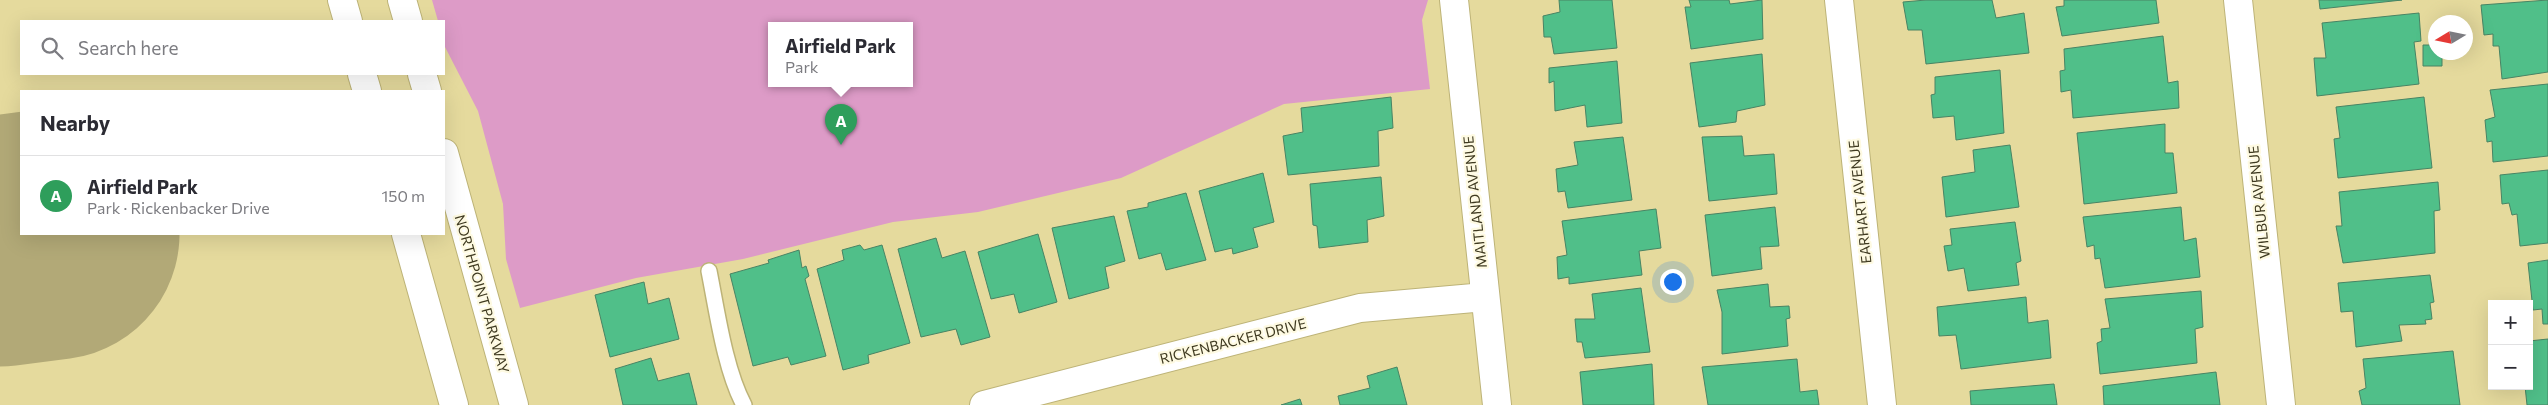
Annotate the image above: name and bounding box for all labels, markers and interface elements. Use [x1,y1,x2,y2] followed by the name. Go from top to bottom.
[2428,15,2473,60] north arrow
[20,20,445,75] search box
[768,22,913,87] popup
[38,34,66,62] icon: search
[785,34,896,57] text: Airfield Park
[78,36,178,59] text: Search here
[785,57,819,76] text: Park
[825,104,857,145] pin: A
[40,110,110,135] text: Nearby
[1459,135,1490,269] street label: MAITLAND AVENUE
[1845,140,1874,265] street label: EARHART AVENUE
[2244,145,2273,259] street label: WILBUR AVENUE
[87,175,198,198] text: Airfield Park
[50,186,62,205] text: A
[382,186,425,205] text: 150 m
[87,198,270,217] text: Park · Rickenbacker Drive
[452,213,513,375] street label: NORTHPOINT PARKWAY
[1660,269,1686,295] your location
[2488,300,2533,390] map controls
[2488,300,2533,345] button: +
[1158,314,1308,367] street label: RICKENBACKER DRIVE
[2488,345,2533,390] button: −

